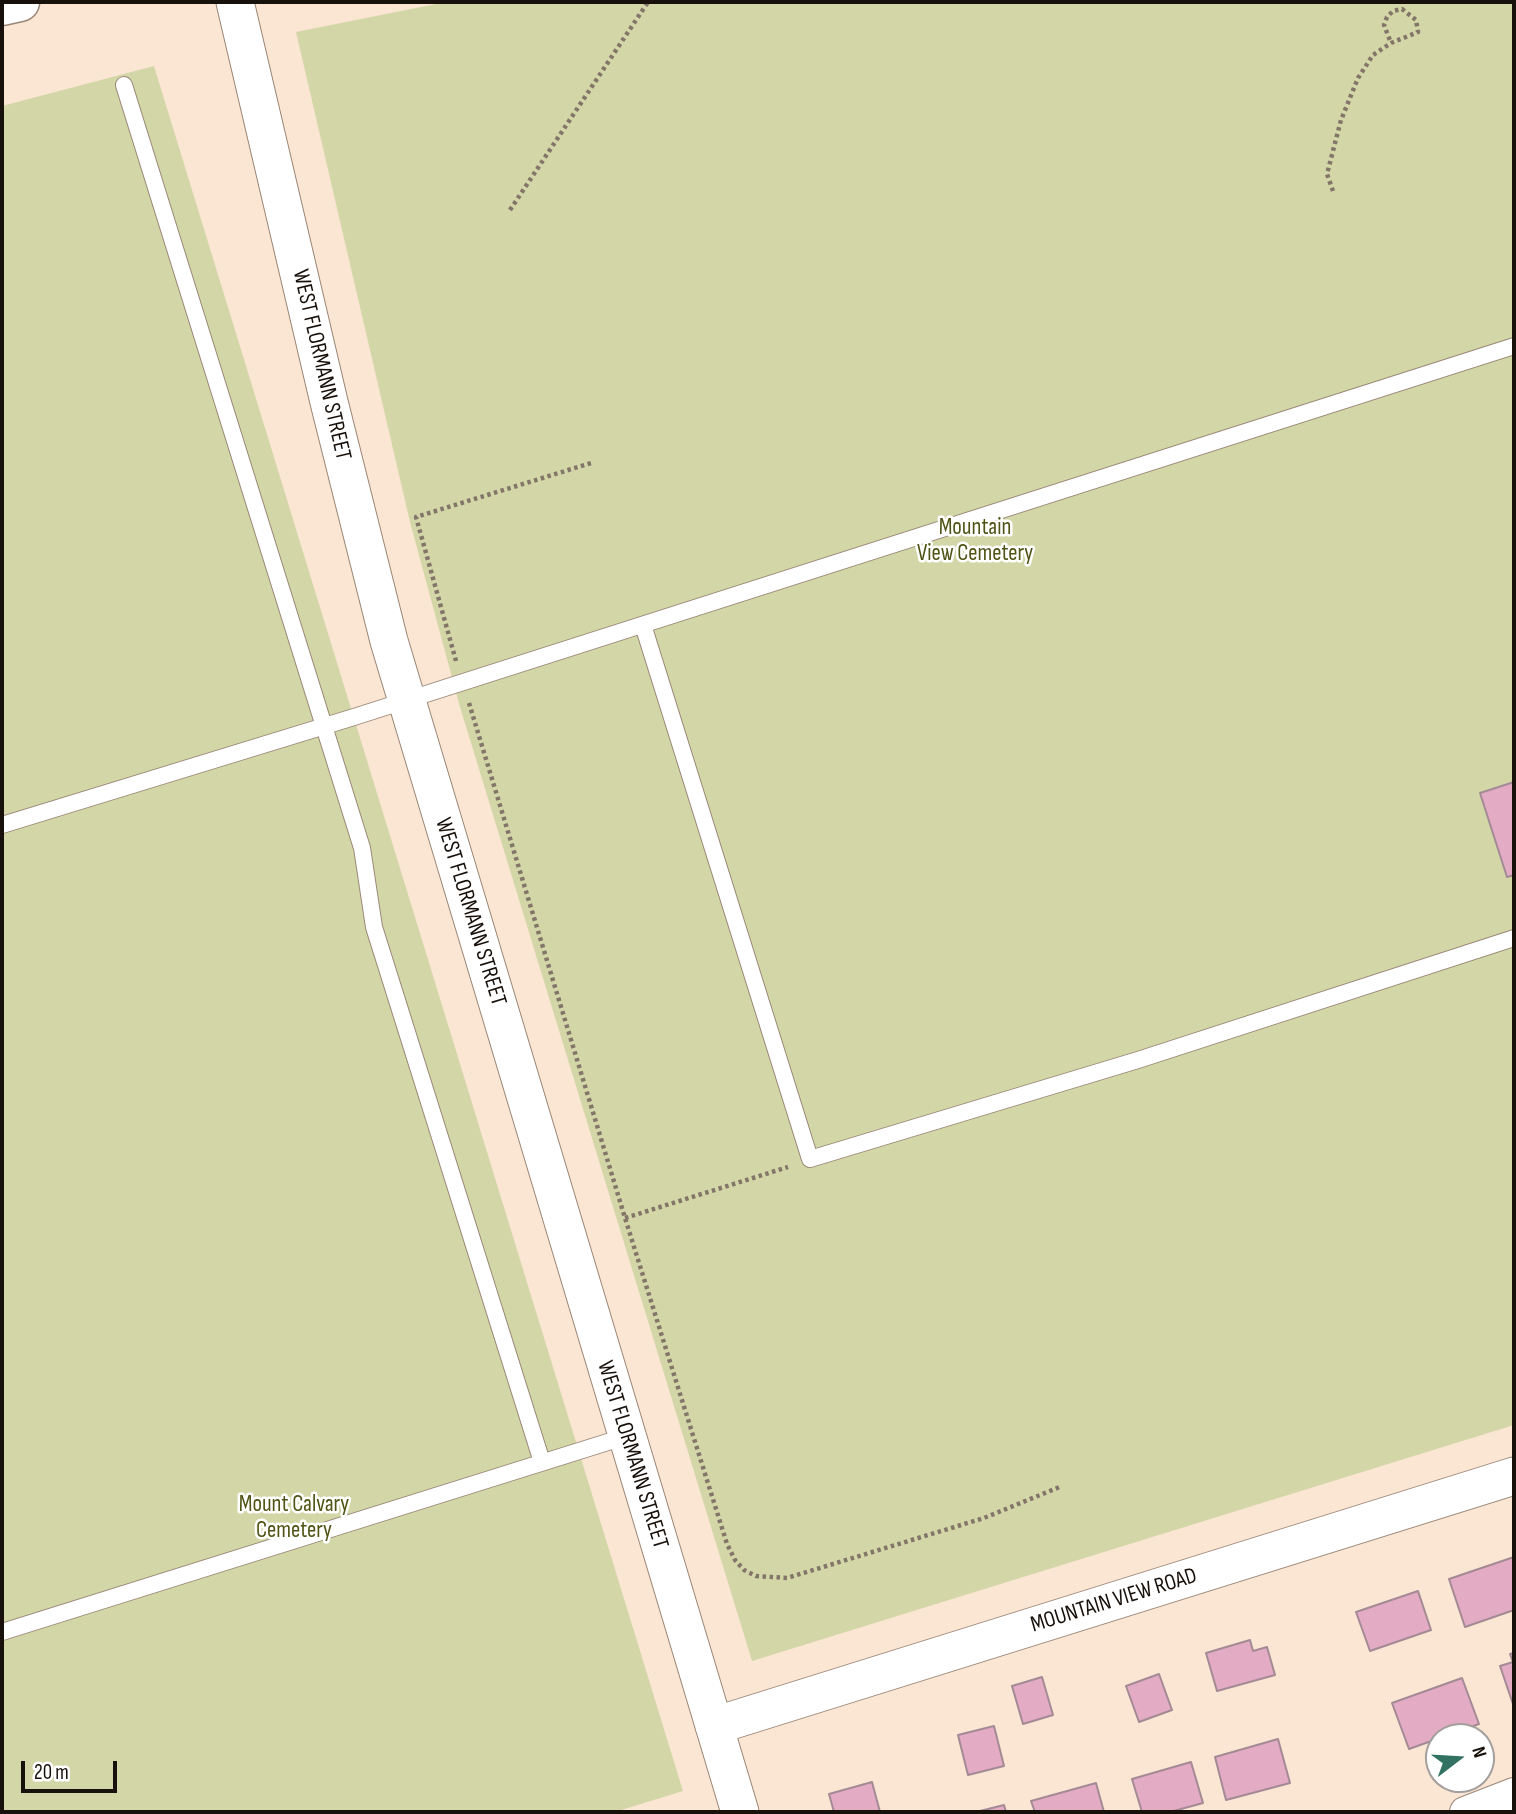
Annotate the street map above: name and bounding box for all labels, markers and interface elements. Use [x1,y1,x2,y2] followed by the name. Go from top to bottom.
[286,267,356,463] street label: WEST FLORMANN STREET
[917,514,1033,568] park label: Mountain View Cemetery
[428,815,512,1009] street label: WEST FLORMANN STREET
[590,1358,674,1552] street label: WEST FLORMANN STREET
[239,1491,349,1545] park label: Mount Calvary Cemetery
[1028,1563,1200,1639] street label: MOUNTAIN VIEW ROAD
[1425,1723,1495,1793] north arrow
[1466,1744,1491,1761] text: N
[24,1748,121,1792] scale bar
[34,1760,69,1785] text: 20 m

